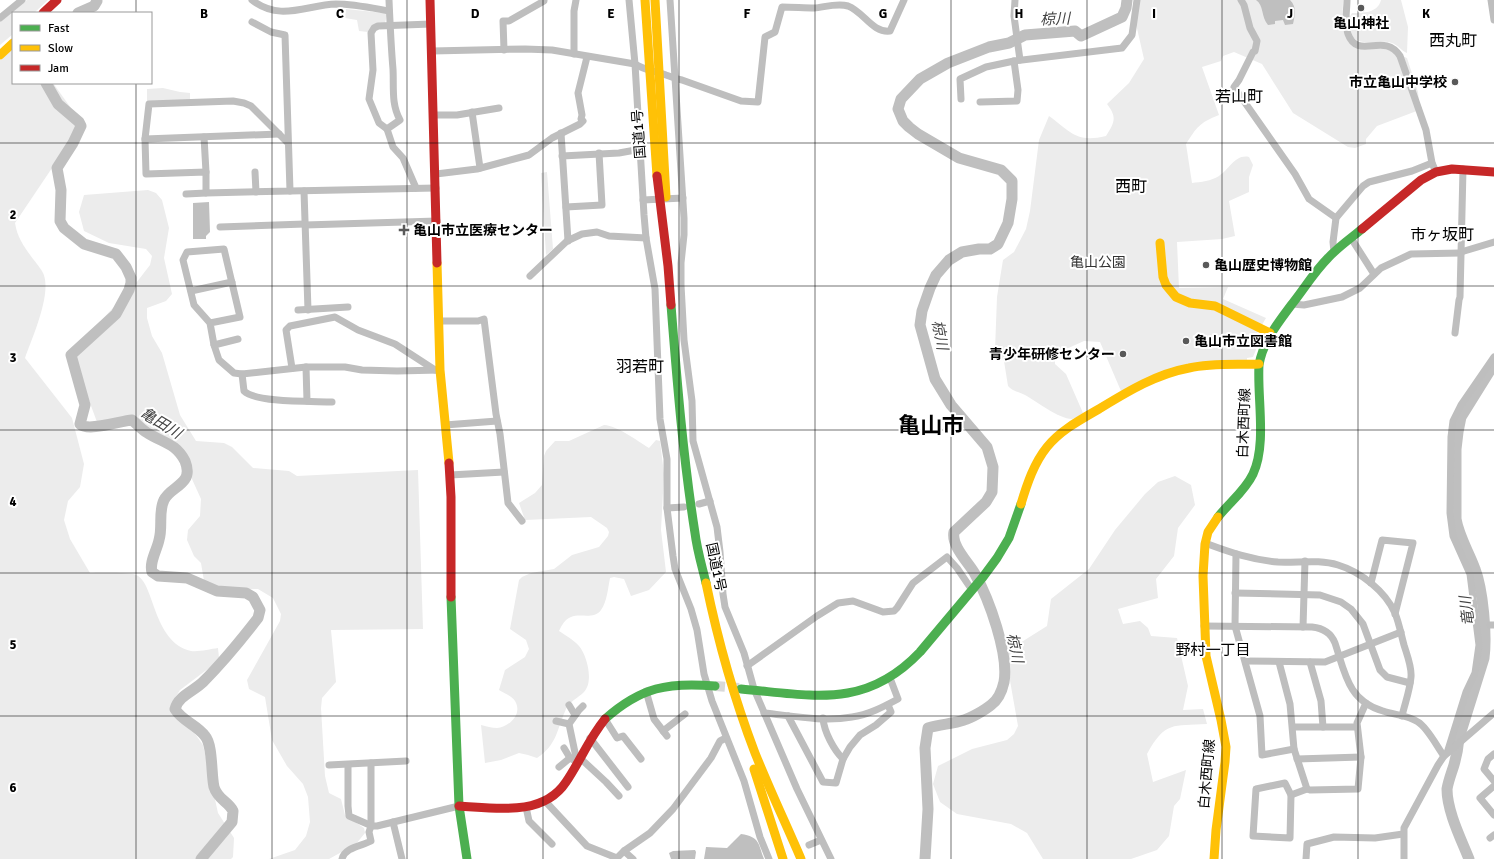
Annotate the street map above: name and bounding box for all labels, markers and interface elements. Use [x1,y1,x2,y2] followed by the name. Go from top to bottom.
[1356,3,1366,13] marker: 亀山神社
[200,6,208,22] text: B
[336,6,344,22] text: C
[471,6,480,22] text: D
[607,6,615,22] text: E
[744,6,751,22] text: F
[879,6,887,22] text: G
[1015,6,1023,22] text: H
[1152,6,1156,22] text: I
[1287,6,1293,22] text: J
[1422,6,1430,22] text: K
[1040,9,1072,29] water label: 椋川
[12,12,152,84] legend
[1333,15,1389,32] place label: 亀山神社
[48,21,69,36] text: Fast
[1429,31,1477,51] district label: 西丸町
[48,41,73,56] text: Slow
[48,61,69,76] text: Jam
[1349,74,1447,91] place label: 市立亀山中学校
[1450,77,1460,87] marker: 市立亀山中学校
[1215,87,1263,107] district label: 若山町
[629,109,649,159] street label: 国道1号
[1115,177,1147,197] district label: 西町
[9,207,17,223] text: 2
[413,222,553,239] place label: 亀山市立医療センター
[398,224,410,236] marker: 亀山市立医療センター
[1410,225,1474,245] district label: 市ヶ坂町
[1070,254,1126,271] park label: 亀山公園
[1214,257,1312,274] place label: 亀山歴史博物館
[1201,260,1211,270] marker: 亀山歴史博物館
[928,319,952,353] water label: 椋川
[1194,333,1292,350] place label: 亀山市立図書館
[1181,336,1191,346] marker: 亀山市立図書館
[989,346,1115,363] place label: 青少年研修センター
[1118,349,1128,359] marker: 青少年研修センター
[9,350,17,366] text: 3
[616,357,664,377] district label: 羽若町
[1234,388,1254,458] street label: 白木西町線
[137,404,187,443] water label: 亀田川
[898,412,964,439] district label: 亀山市
[9,494,17,510] text: 4
[703,541,729,593] street label: 国道1号
[1456,593,1478,627] water label: 竜川
[1003,631,1027,666] water label: 椋川
[9,637,17,653] text: 5
[1175,641,1251,659] district label: 野村一丁目
[1195,738,1219,810] street label: 白木西町線
[9,780,17,796] text: 6

